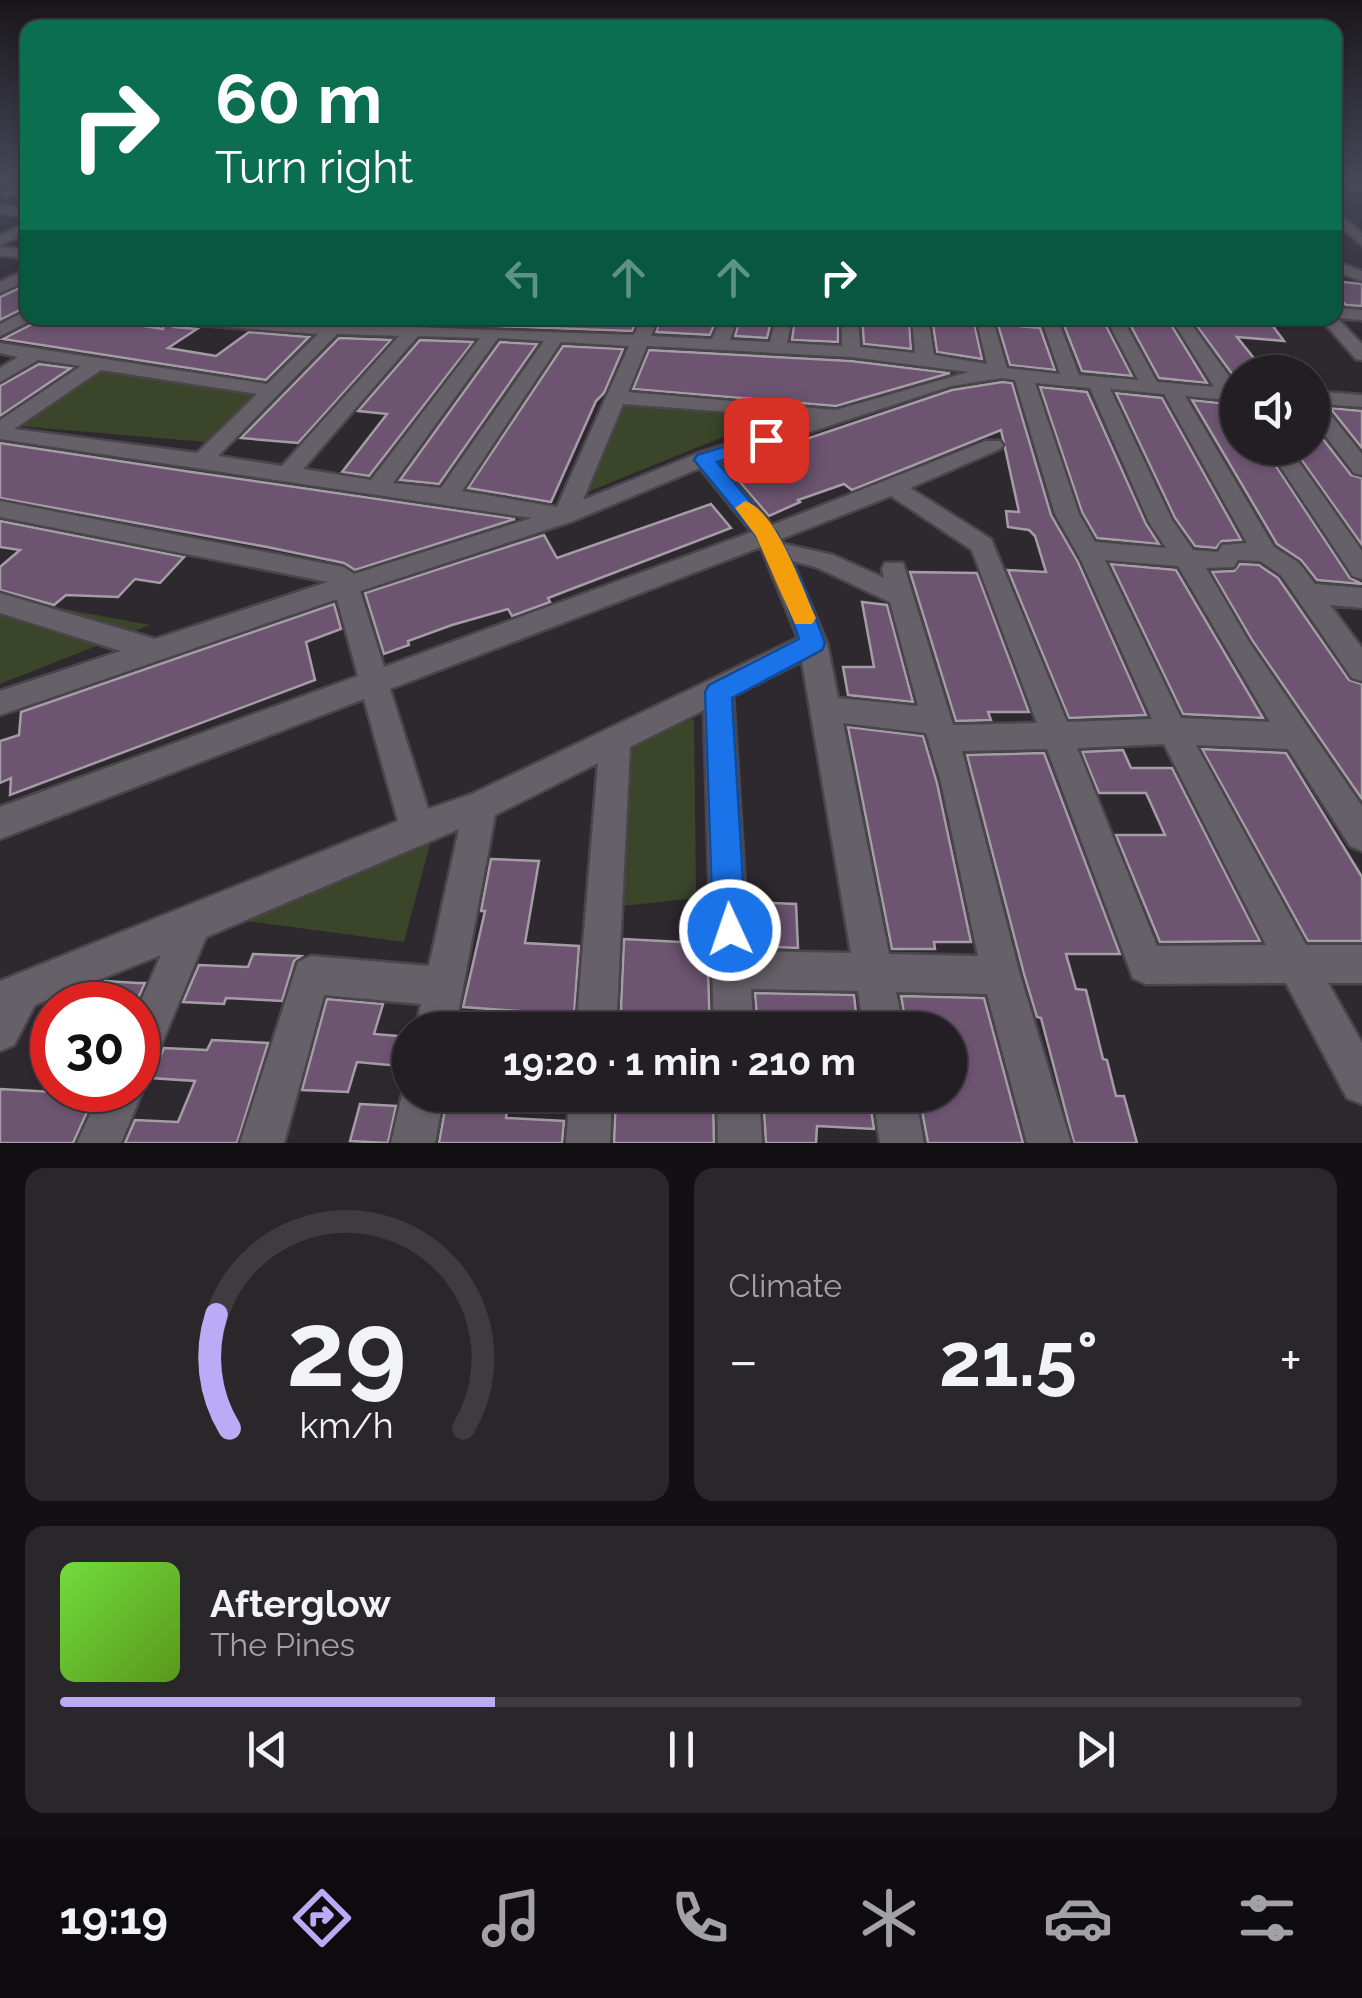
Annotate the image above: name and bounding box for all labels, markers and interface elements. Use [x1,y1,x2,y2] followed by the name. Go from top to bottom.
[215,57,382,139] text: 60 m
[50,60,180,190] icon: right
[215,141,413,194] text: Turn right
[496,250,551,305] icon: left
[601,250,656,305] icon: ahead
[706,250,761,305] icon: ahead
[811,250,866,305] icon: right
[1220,355,1330,465] map controls
[1220,355,1330,465] button: sound
[724,398,809,483] pin
[739,413,794,468] icon: arrive
[678,878,782,982] position arrow
[30,982,160,1112] speed limit sign: 30
[503,1039,856,1084] text: 19:20 · 1 min · 210 m
[729,1267,842,1304] text: Climate
[287,1288,407,1410] text: 29
[939,1315,1098,1404] text: 21.5°
[729,1328,758,1393] text: −
[1279,1328,1302,1393] text: +
[300,1404,394,1446] text: km/h
[210,1581,391,1626] text: Afterglow
[210,1626,355,1663] text: The Pines
[240,1722,295,1777] icon: previous
[654,1722,709,1777] icon: pause
[1068,1722,1123,1777] icon: next
[287,1883,357,1953] icon: directions
[476,1883,546,1953] icon: music
[665,1883,735,1953] icon: phone
[854,1883,924,1953] icon: climate
[1043,1883,1113,1953] icon: car
[1232,1883,1302,1953] icon: filters
[60,1892,168,1945] text: 19:19

